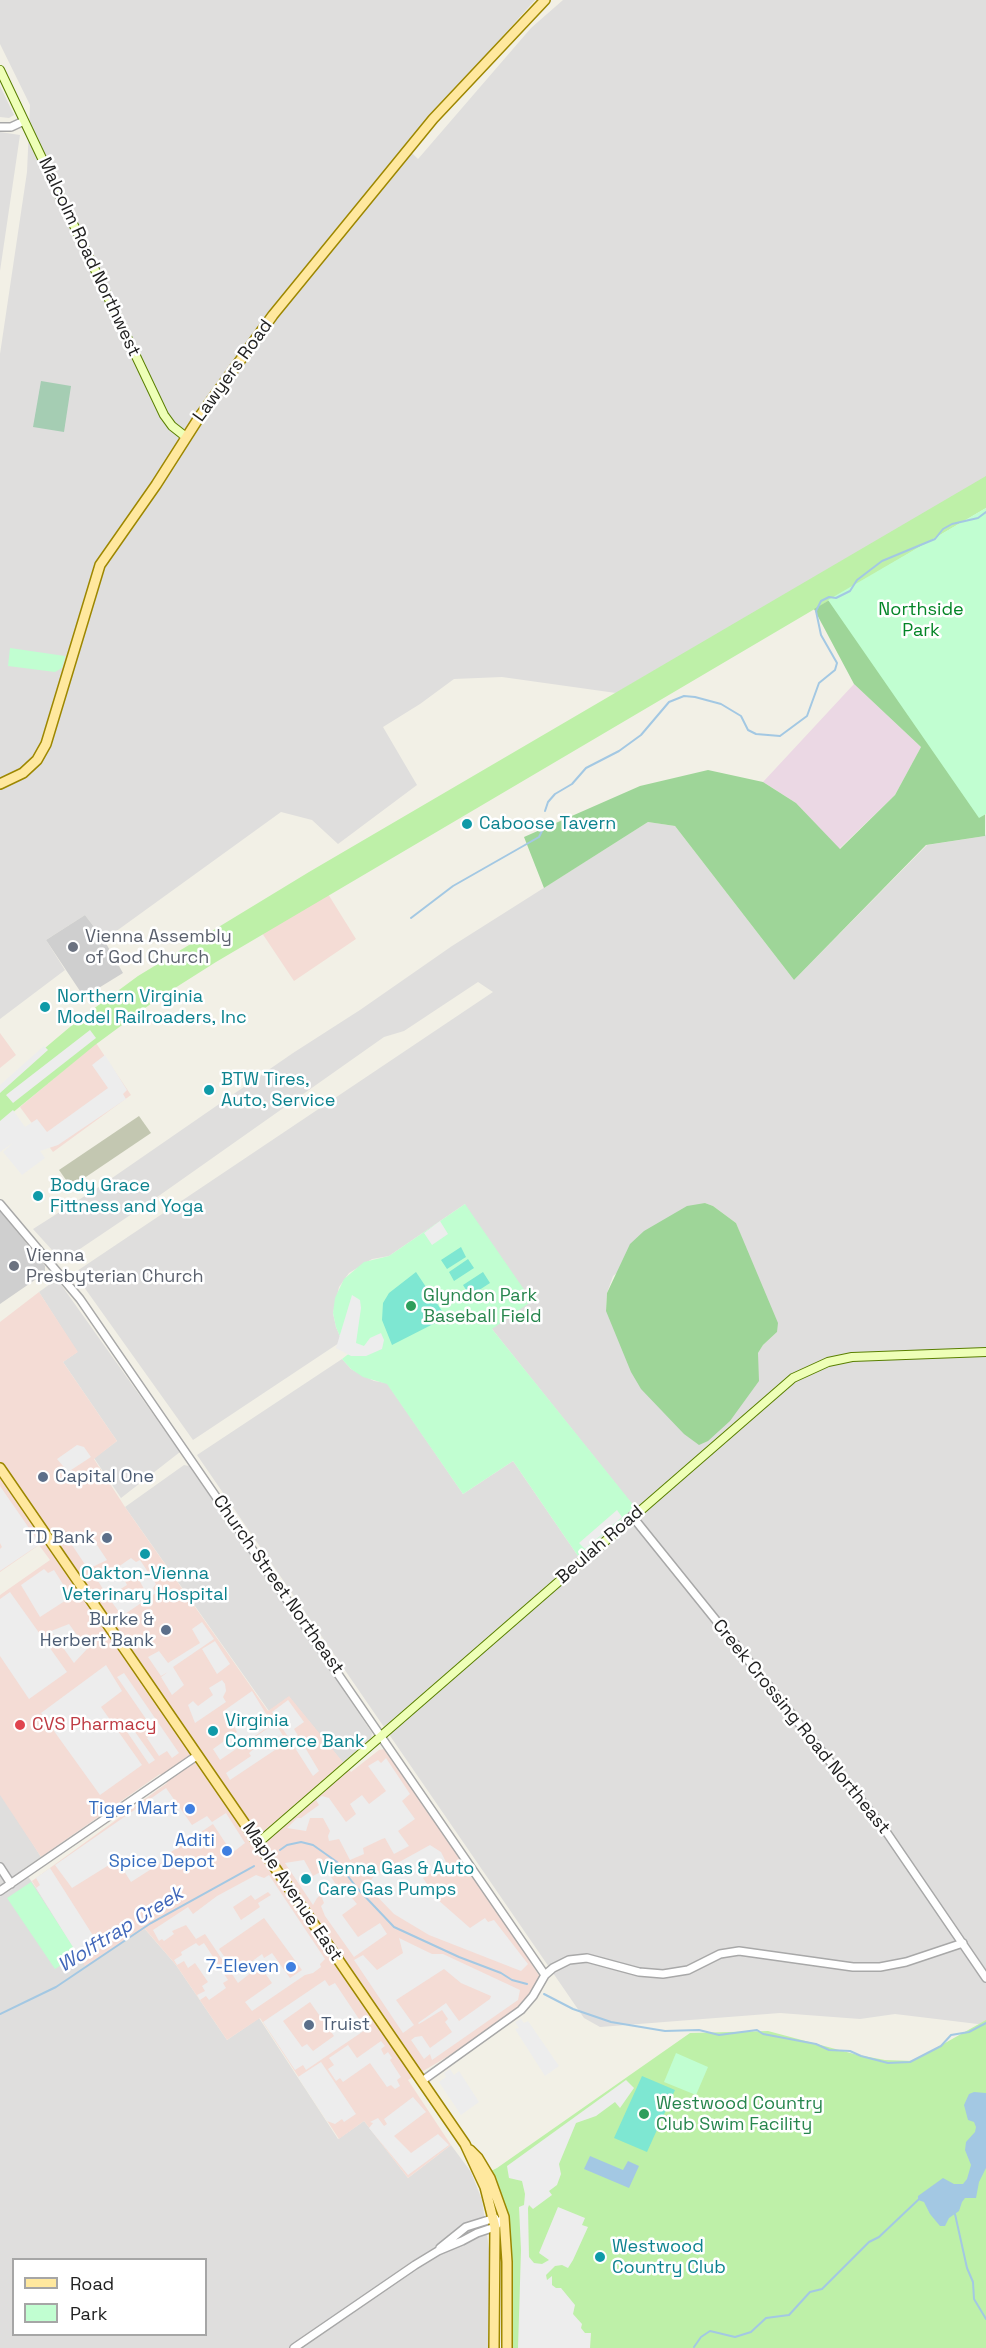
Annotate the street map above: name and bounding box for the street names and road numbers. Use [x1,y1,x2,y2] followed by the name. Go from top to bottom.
[33,154,145,360] street label: Malcolm Road Northwest
[189,316,277,426] street label: Lawyers Road
[208,1491,348,1679] street label: Church Street Northeast
[552,1501,648,1589] street label: Beulah Road
[708,1615,894,1839] street label: Creek Crossing Road Northeast
[237,1818,347,1966] street label: Maple Avenue East

